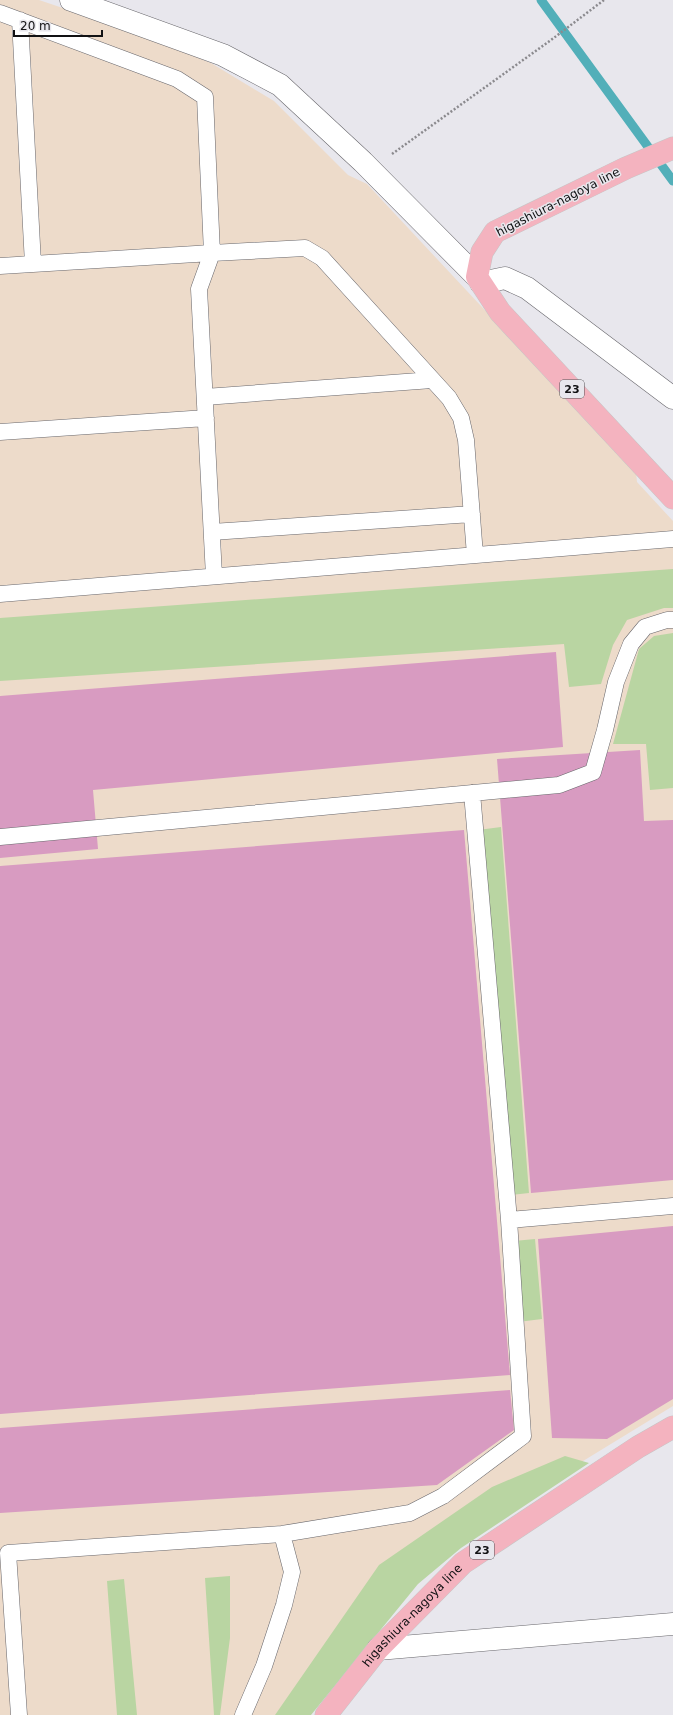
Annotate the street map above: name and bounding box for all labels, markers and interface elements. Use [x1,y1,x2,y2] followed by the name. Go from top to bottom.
[14,12,102,38] scale bar
[20,19,51,33] text: 20 m
[494,165,622,239] street label: higashiura-nagoya line
[560,380,584,398] road number: 23
[470,1541,494,1559] road number: 23
[360,1561,465,1670] street label: higashiura-nagoya line

